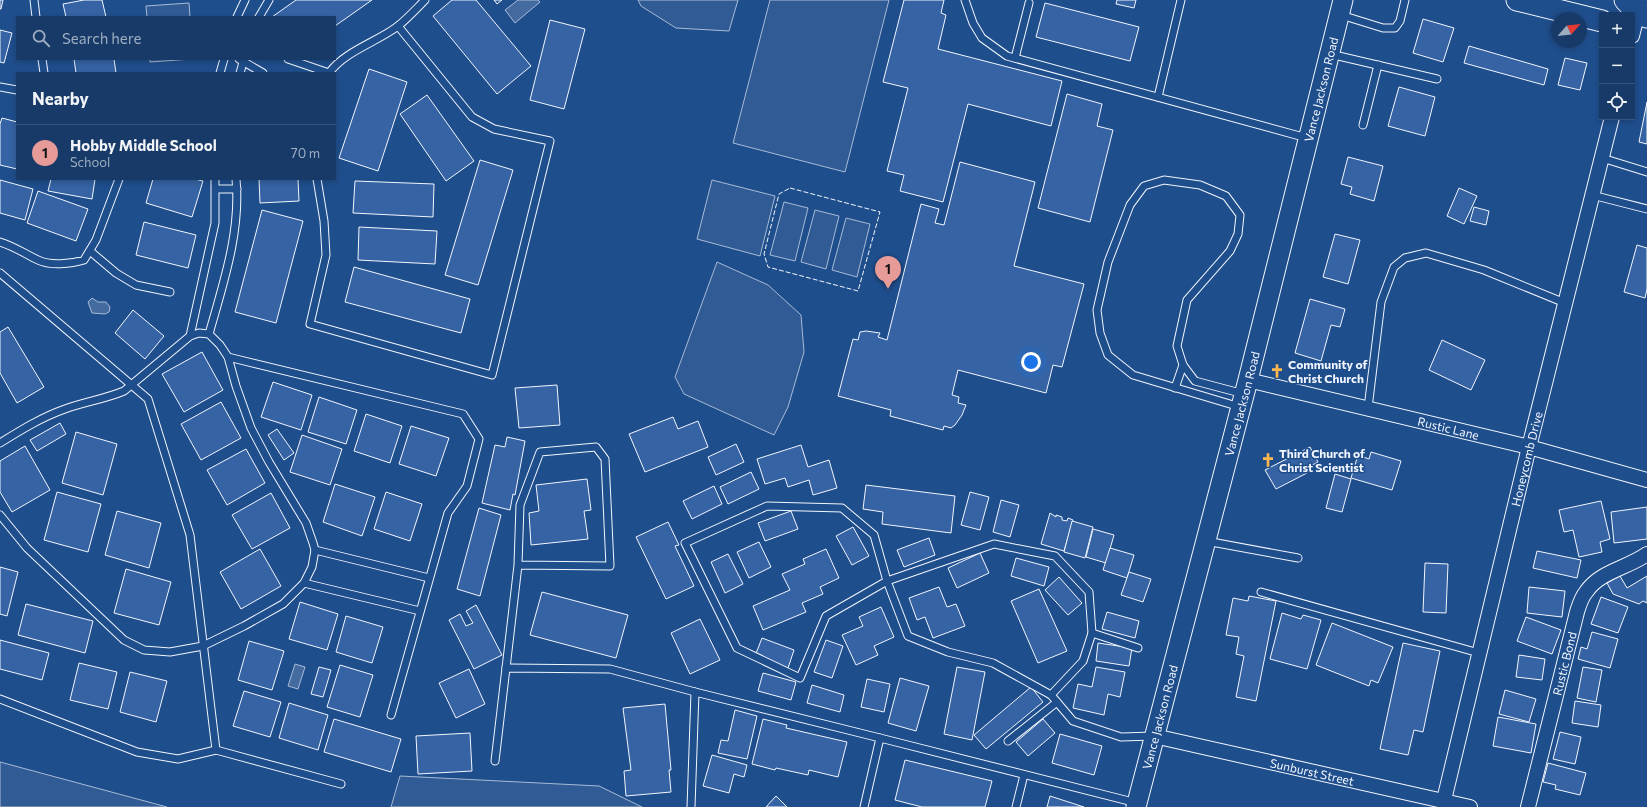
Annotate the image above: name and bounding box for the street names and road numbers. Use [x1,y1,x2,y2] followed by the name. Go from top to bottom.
[1301,35,1340,143] street label: Vance Jackson Road
[1221,350,1262,457] street label: Vance Jackson Road
[1508,410,1545,508] street label: Honeycomb Drive
[1416,414,1481,442] street label: Rustic Lane
[1549,630,1579,697] street label: Rustic Bond
[1139,663,1180,771] street label: Vance Jackson Road
[1269,755,1355,788] street label: Sunburst Street

